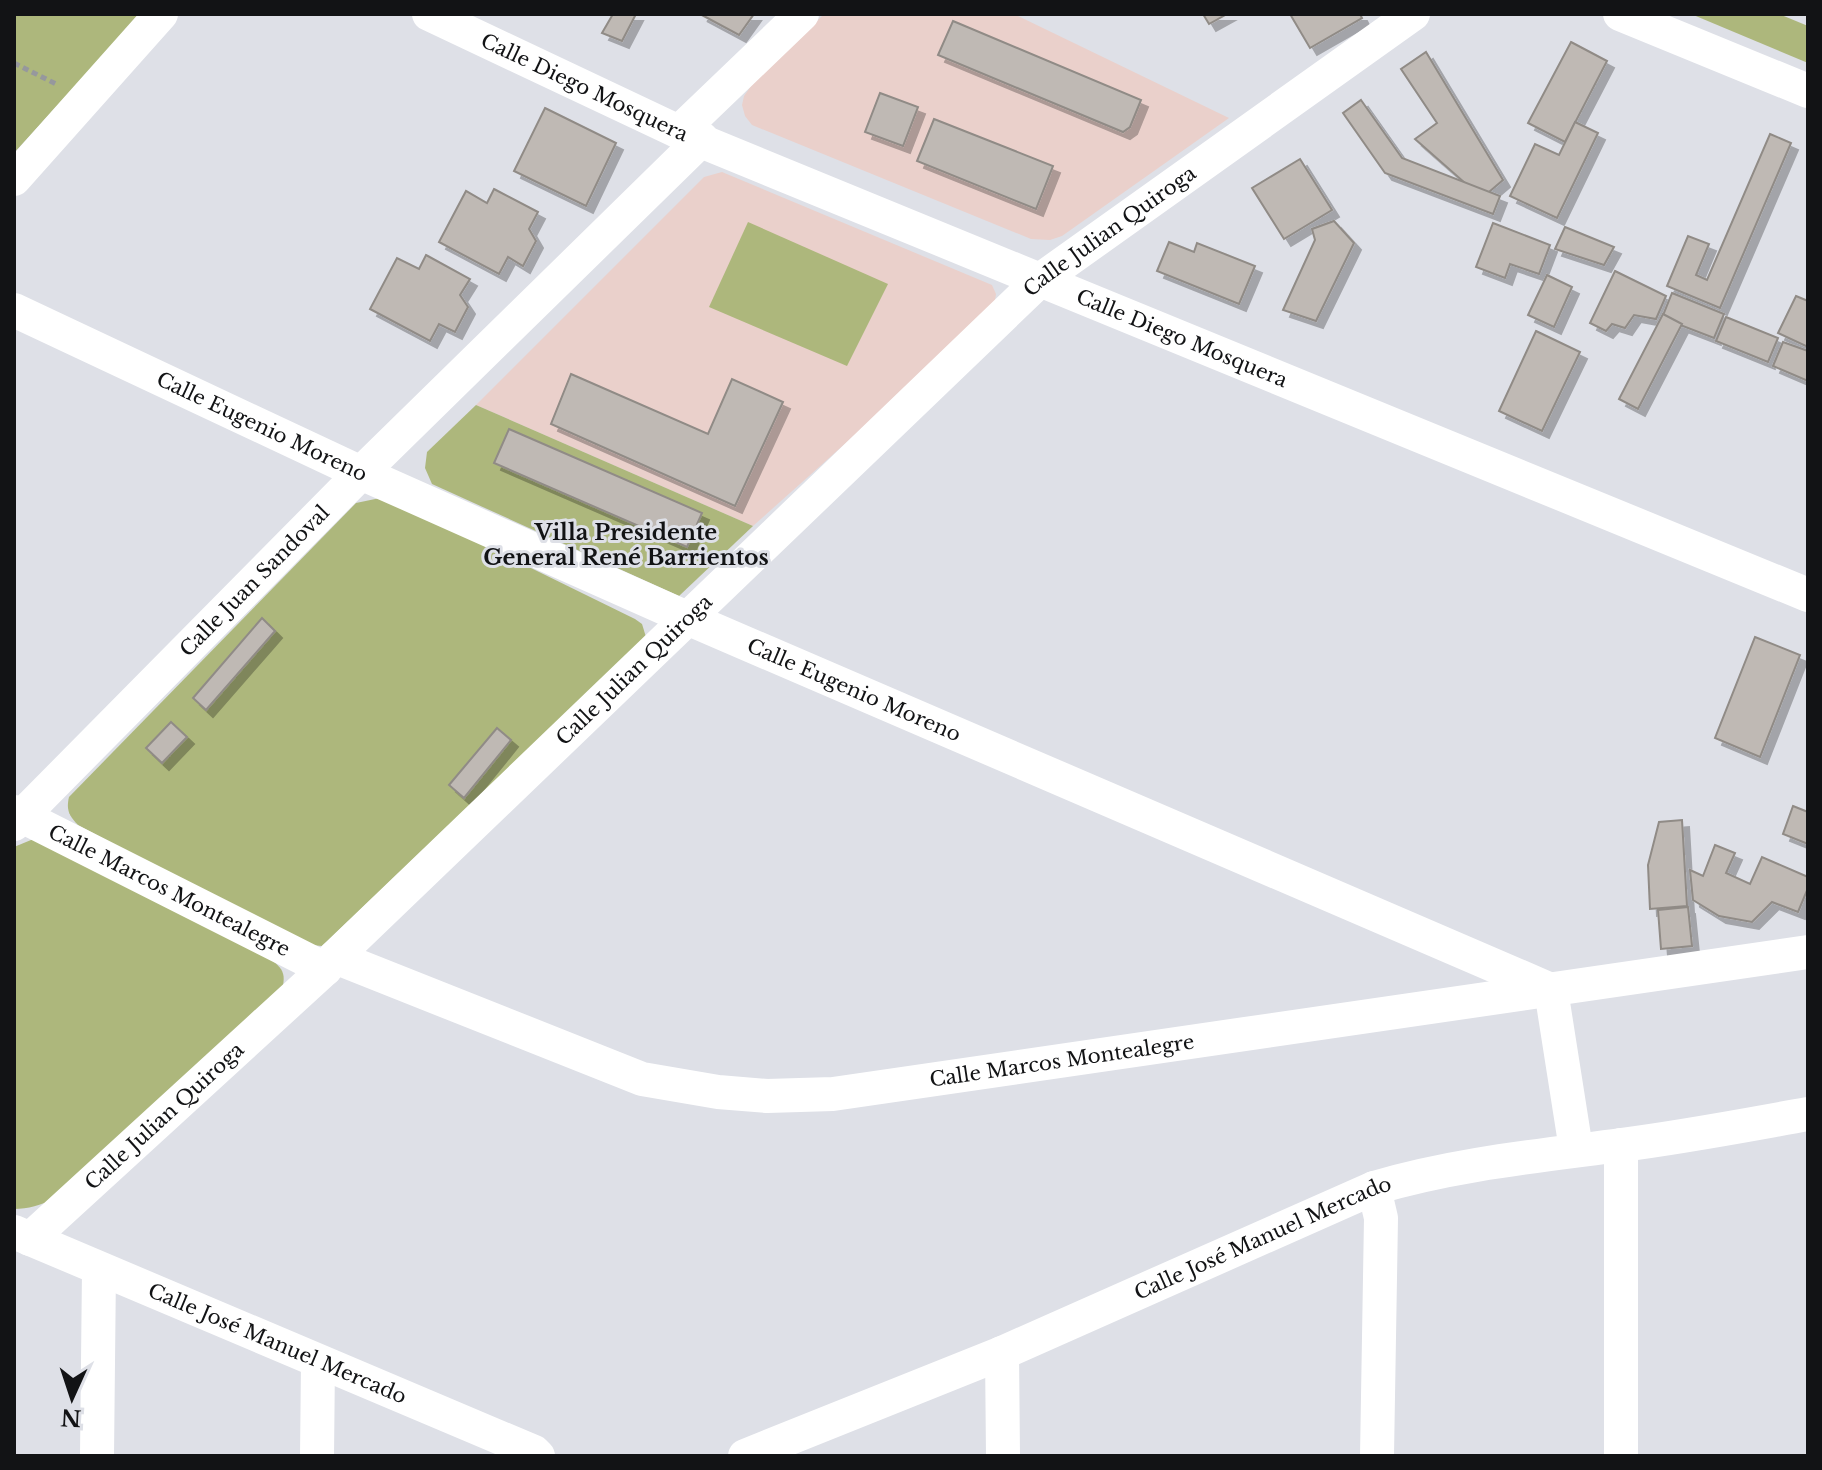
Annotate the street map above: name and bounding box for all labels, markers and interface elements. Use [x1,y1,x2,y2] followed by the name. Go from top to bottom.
[477,28,692,147] street label: Calle Diego Mosquera
[1018,160,1201,301] street label: Calle Julian Quiroga
[1073,284,1292,393] street label: Calle Diego Mosquera
[153,367,371,486] street label: Calle Eugenio Moreno
[175,500,334,661] street label: Calle Juan Sandoval
[483,519,769,571] district label: Villa Presidente General René Barrientos
[551,589,718,750] street label: Calle Julian Quiroga
[744,633,964,746] street label: Calle Eugenio Moreno
[45,819,294,961] street label: Calle Marcos Montealegre
[928,1030,1196,1092] street label: Calle Marcos Montealegre
[80,1037,249,1195] street label: Calle Julian Quiroga
[1131,1172,1394,1305] street label: Calle José Manuel Mercado
[144,1278,410,1409] street label: Calle José Manuel Mercado
[32,1358,112,1438] north arrow
[60,1403,82,1431] text: N

